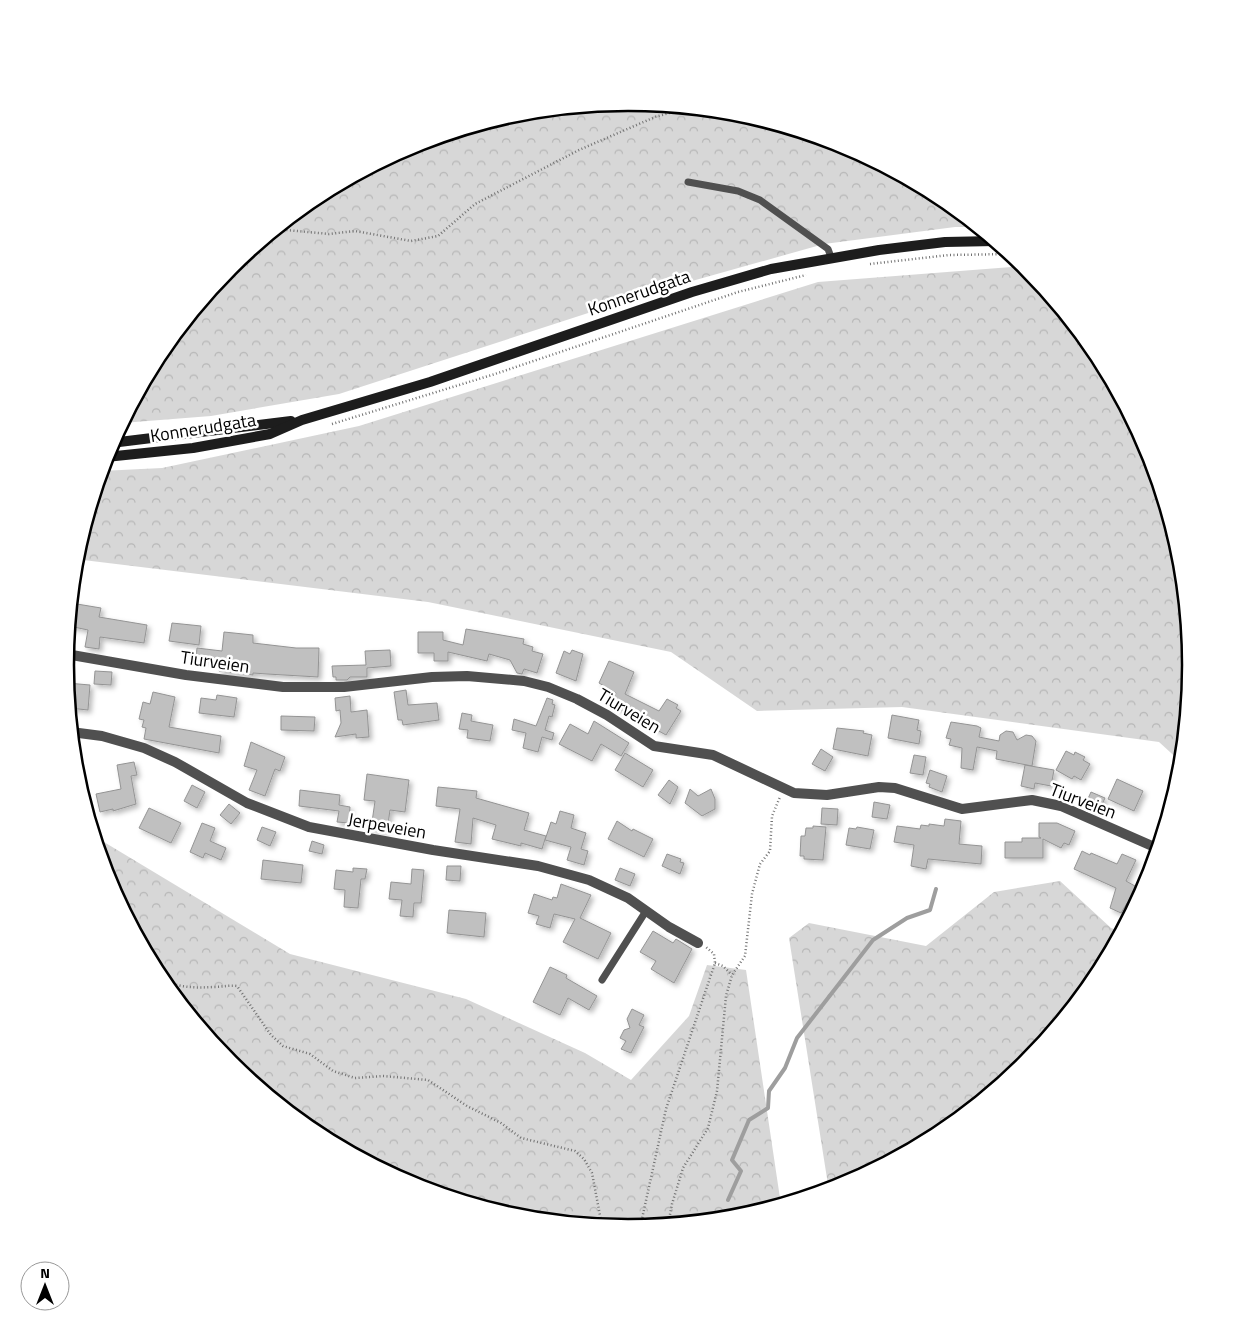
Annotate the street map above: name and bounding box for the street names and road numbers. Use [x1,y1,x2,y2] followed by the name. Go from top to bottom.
[584,262,694,323] street label: Konnerudgata
[148,406,258,449] street label: Konnerudgata
[179,643,251,680] street label: Tiurveien
[593,681,666,740] street label: Tiurveien
[1046,775,1120,826] street label: Tiurveien
[346,805,428,846] street label: Jerpeveien

